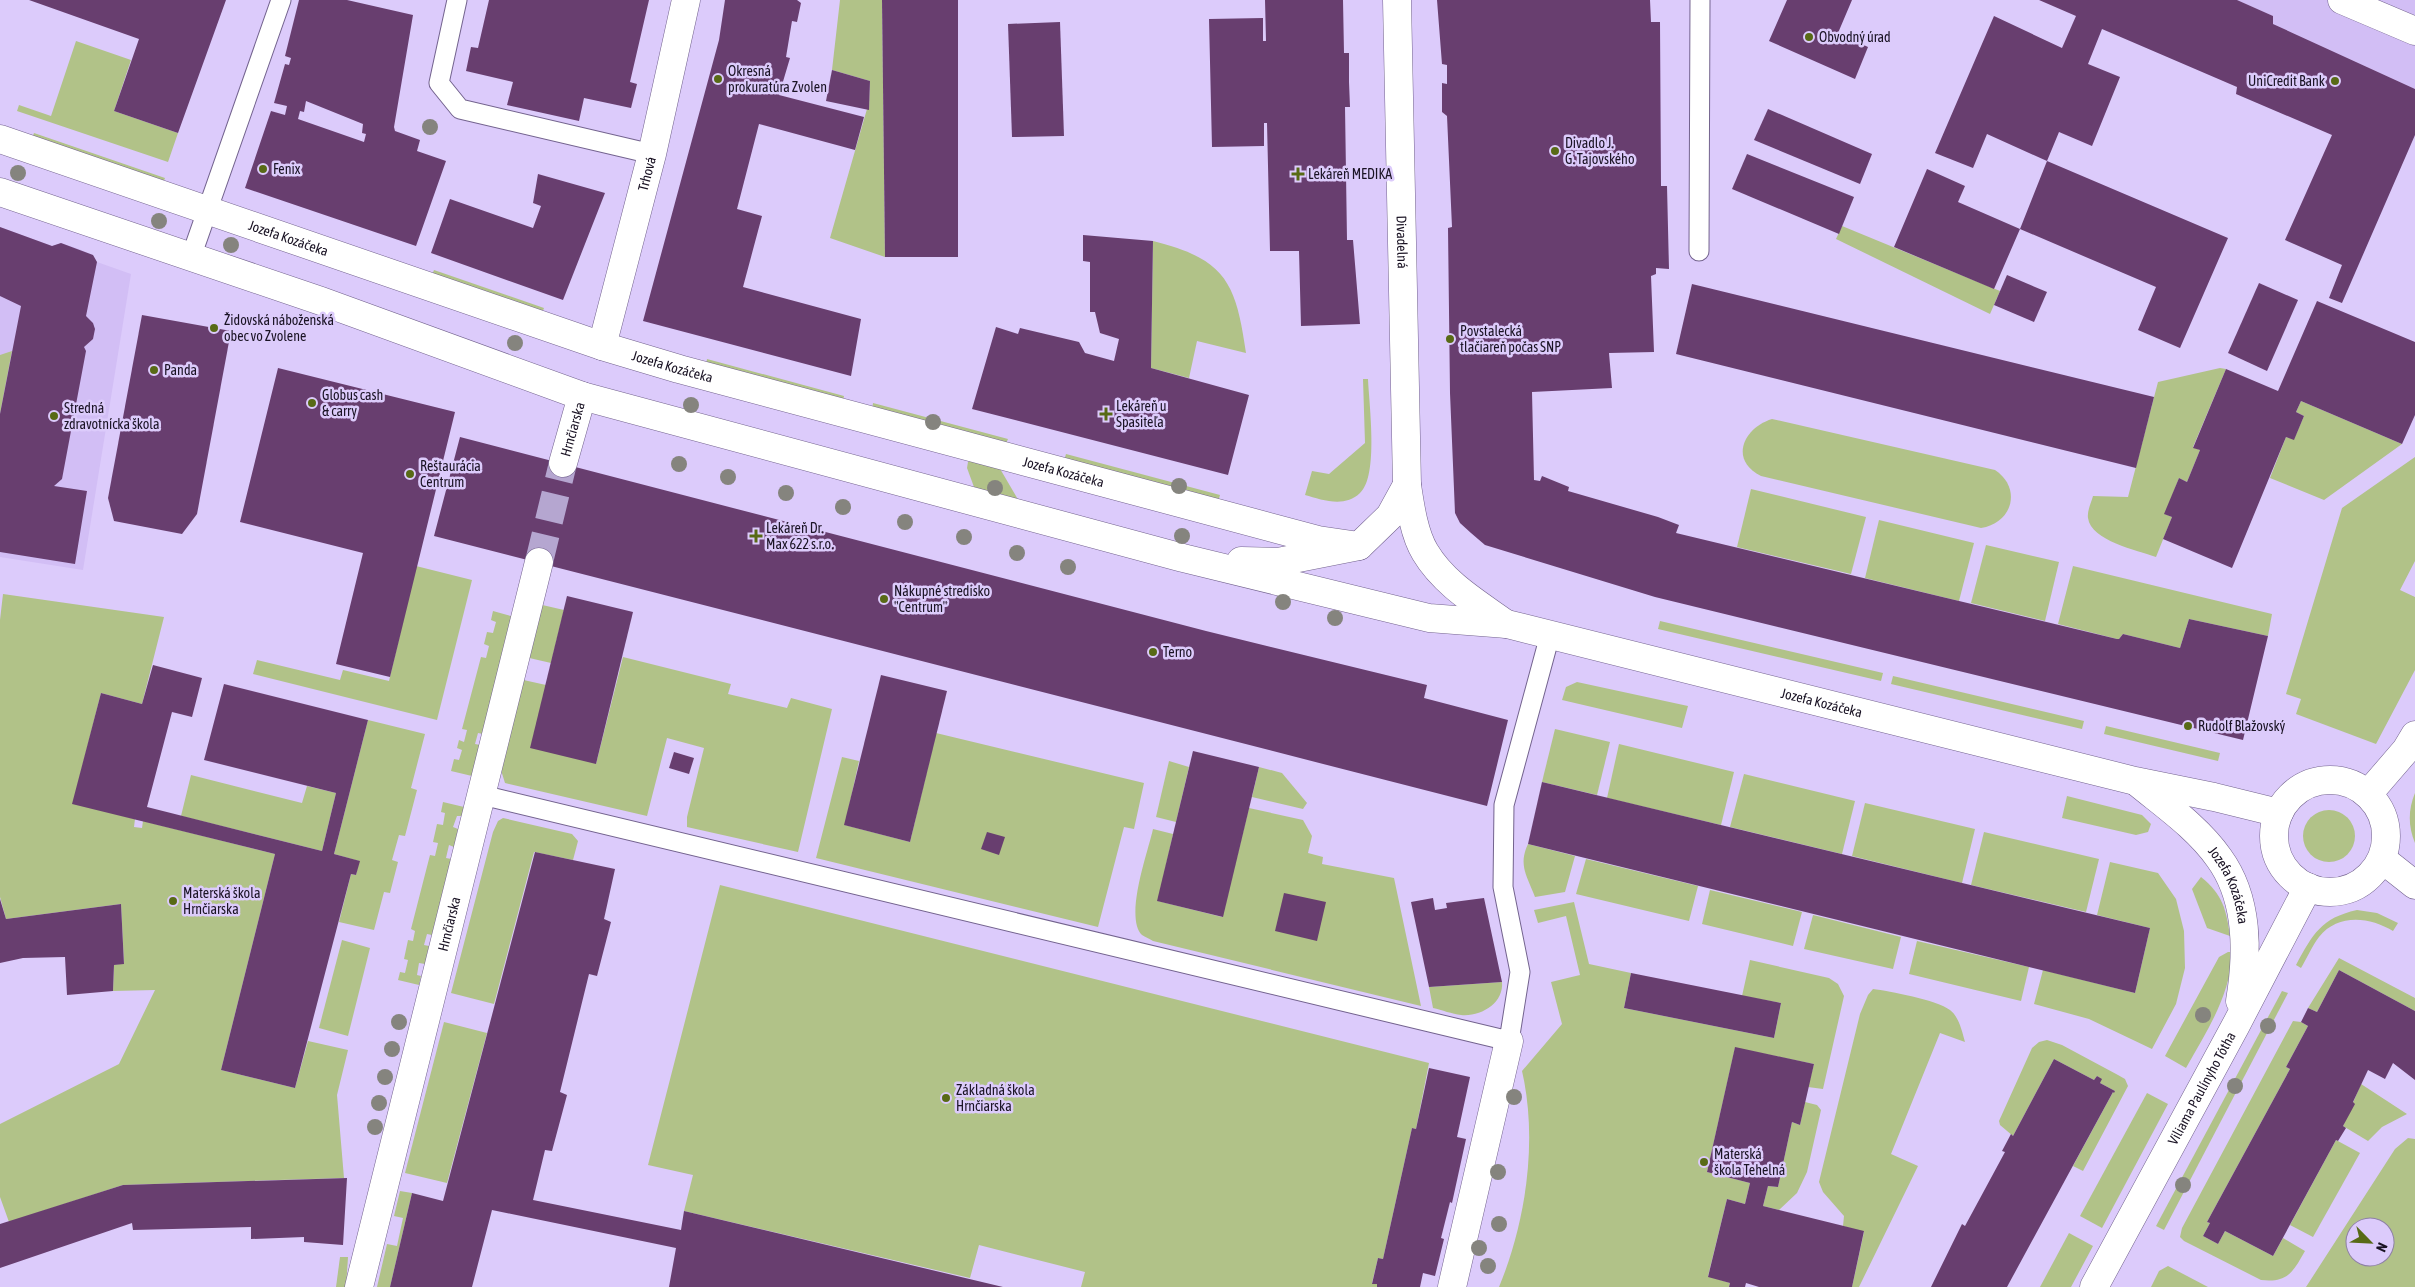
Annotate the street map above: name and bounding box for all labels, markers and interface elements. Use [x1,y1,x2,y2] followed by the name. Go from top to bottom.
[1819,29,1891,45] place label: Obvodný úrad
[1803,31,1815,43] marker: Obvodný úrad
[728,63,827,95] place label: Okresná prokuratúra Zvolen
[712,73,724,85] marker: Okresná prokuratúra Zvolen
[2248,73,2325,89] place label: UniCredit Bank
[2329,75,2341,87] marker: UniCredit Bank
[1565,135,1634,167] place label: Divadlo J. G. Tajovského
[1549,145,1561,157] marker: Divadlo J. G. Tajovského
[635,155,659,193] street label: Trhová
[273,161,301,177] place label: Fenix
[257,163,269,175] marker: Fenix
[1308,166,1392,182] place label: Lekáreň MEDIKA
[1292,168,1304,180] marker: Lekáreň MEDIKA
[1393,215,1411,269] street label: Divadelná
[246,217,330,259] street label: Jozefa Kozáčeka
[224,312,334,344] place label: Židovská náboženská obec vo Zvolene
[208,322,220,334] marker: Židovská náboženská obec vo Zvolene
[1460,323,1561,355] place label: Povstalecká tlačiareň počas SNP
[1444,333,1456,345] marker: Povstalecká tlačiareň počas SNP
[630,347,715,386] street label: Jozefa Kozáčeka
[164,362,197,378] place label: Panda
[148,364,160,376] marker: Panda
[322,387,383,419] place label: Globus cash & carry
[306,397,318,409] marker: Globus cash & carry
[1116,398,1166,430] place label: Lekáreň u Spasiteľa
[64,400,160,432] place label: Stredná zdravotnícka škola
[557,400,588,458] street label: Hrnčiarska
[1100,408,1112,420] marker: Lekáreň u Spasiteľa
[48,410,60,422] marker: Stredná zdravotnícka škola
[1021,453,1106,490] street label: Jozefa Kozáčeka
[420,458,481,490] place label: Reštaurácia Centrum
[404,468,416,480] marker: Reštaurácia Centrum
[766,520,834,552] place label: Lekáreň Dr. Max 622 s.r.o.
[750,530,762,542] marker: Lekáreň Dr. Max 622 s.r.o.
[894,583,990,615] place label: Nákupné stredisko "Centrum"
[878,593,890,605] marker: Nákupné stredisko "Centrum"
[1163,644,1192,660] place label: Terno
[1147,646,1159,658] marker: Terno
[1779,685,1864,721] street label: Jozefa Kozáčeka
[2198,718,2286,734] place label: Rudolf Blažovský
[2182,720,2194,732] marker: Rudolf Blažovský
[2205,843,2251,925] street label: Jozefa Kozáčeka
[183,885,260,917] place label: Materská škola Hrnčiarska
[167,895,179,907] marker: Materská škola Hrnčiarska
[435,895,464,953] street label: Hrnčiarska
[2165,1029,2239,1148] street label: Viliama Paulínyho Tótha
[956,1082,1035,1114] place label: Základná škola Hrnčiarska
[940,1092,952,1104] marker: Základná škola Hrnčiarska
[1714,1146,1785,1178] place label: Materská škola Tehelná
[1698,1156,1710,1168] marker: Materská škola Tehelná
[2345,1217,2395,1267] north arrow
[2373,1240,2391,1254] text: N

